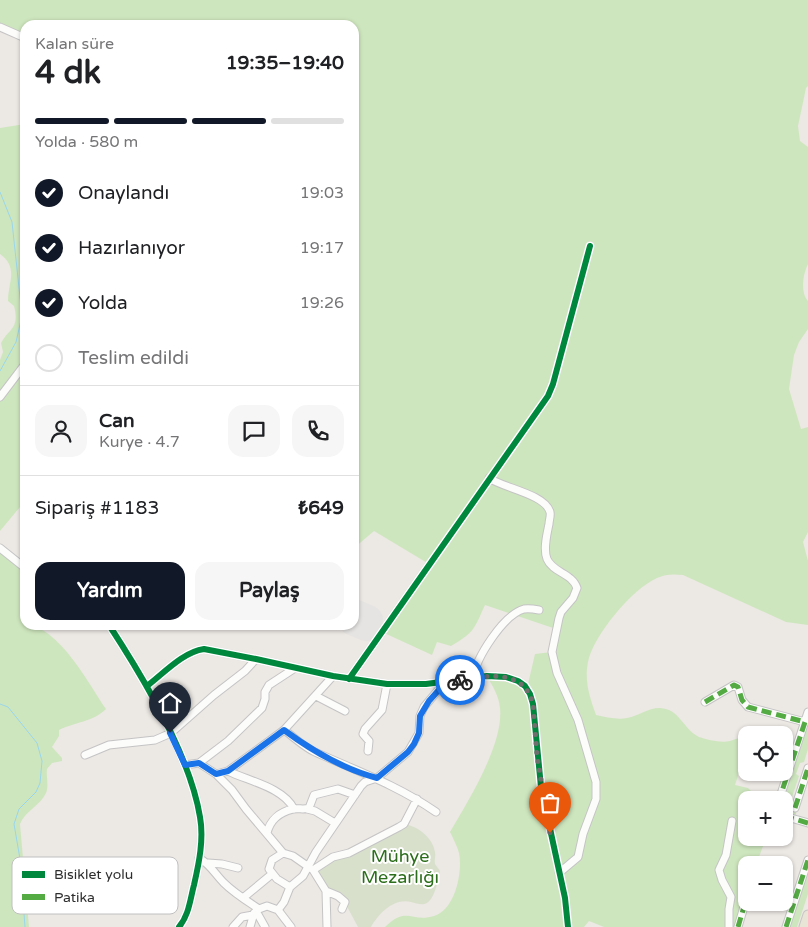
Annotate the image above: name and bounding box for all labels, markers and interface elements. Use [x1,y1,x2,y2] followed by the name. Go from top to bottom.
[35,34,114,54] text: Kalan süre
[226,52,344,74] text: 19:35–19:40
[35,54,101,92] text: 4 dk
[35,132,138,152] text: Yolda · 580 m
[35,179,63,207] icon: check
[78,182,169,204] text: Onaylandı
[300,183,344,203] text: 19:03
[35,234,63,262] icon: check
[78,237,185,259] text: Hazırlanıyor
[300,238,344,258] text: 19:17
[35,289,63,317] icon: check
[78,292,128,314] text: Yolda
[300,293,344,313] text: 19:26
[78,347,189,369] text: Teslim edildi
[35,405,87,457] button: person
[228,405,280,457] button: chat
[292,405,344,457] button: phone
[99,410,134,432] text: Can
[99,432,180,452] text: Kurye · 4.7
[35,497,159,519] text: Sipariş #1183
[298,497,344,519] text: ₺649
[35,562,185,620] button: Yardım
[195,562,344,620] button: Paylaş
[435,655,485,705] courier
[446,666,474,694] icon: bike
[149,682,191,733] pin
[156,689,184,717] icon: home
[738,726,793,911] map controls
[738,726,793,781] button: locate
[529,782,571,833] pin
[536,789,564,817] icon: bag
[738,791,793,846] button: +
[361,845,439,888] park label: Mühye Mezarlığı
[738,856,793,911] button: −
[12,857,178,914] legend
[54,866,133,883] text: Bisiklet yolu
[54,889,95,906] text: Patika

